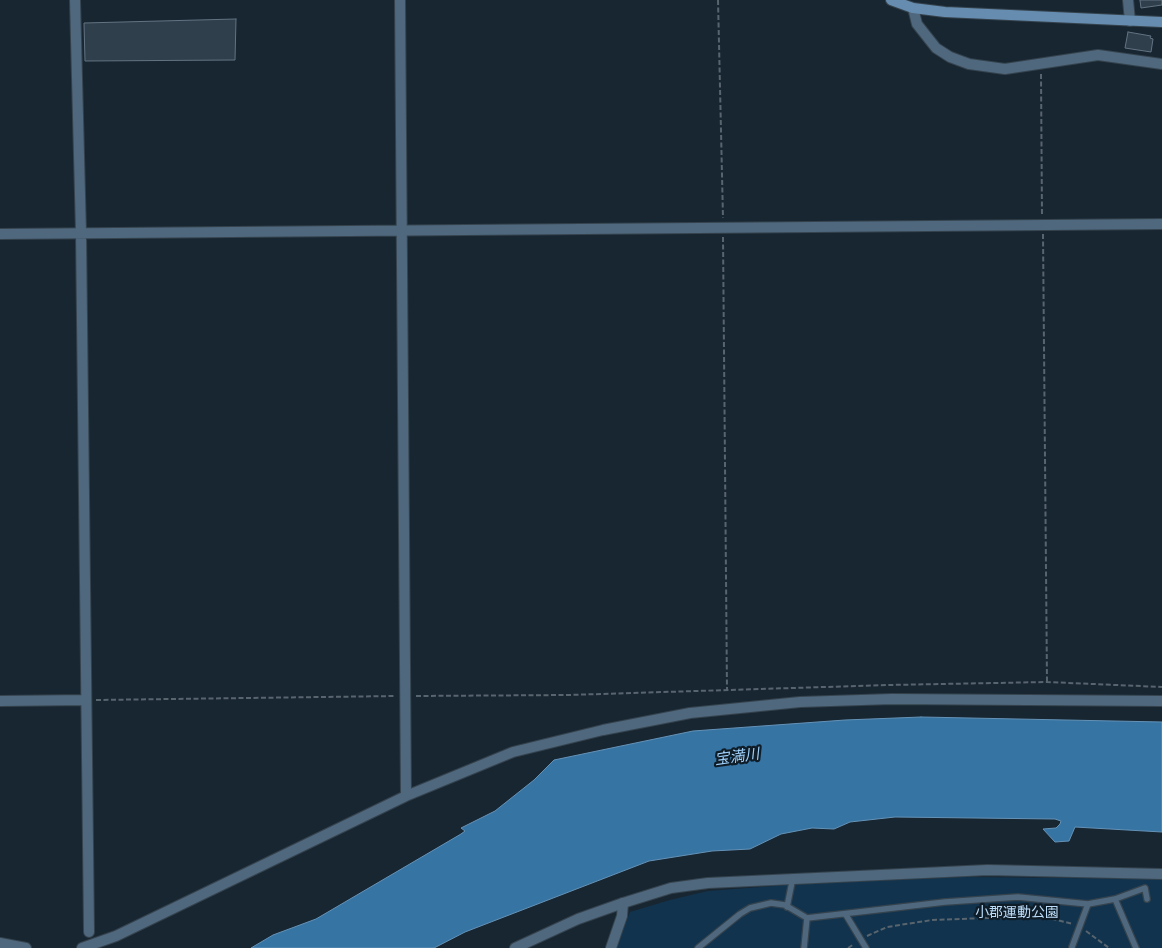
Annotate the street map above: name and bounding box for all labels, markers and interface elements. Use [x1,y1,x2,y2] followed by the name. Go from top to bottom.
[713,745,761,769] water label: 宝満川
[975,905,1059,921] park label: 小郡運動公園

